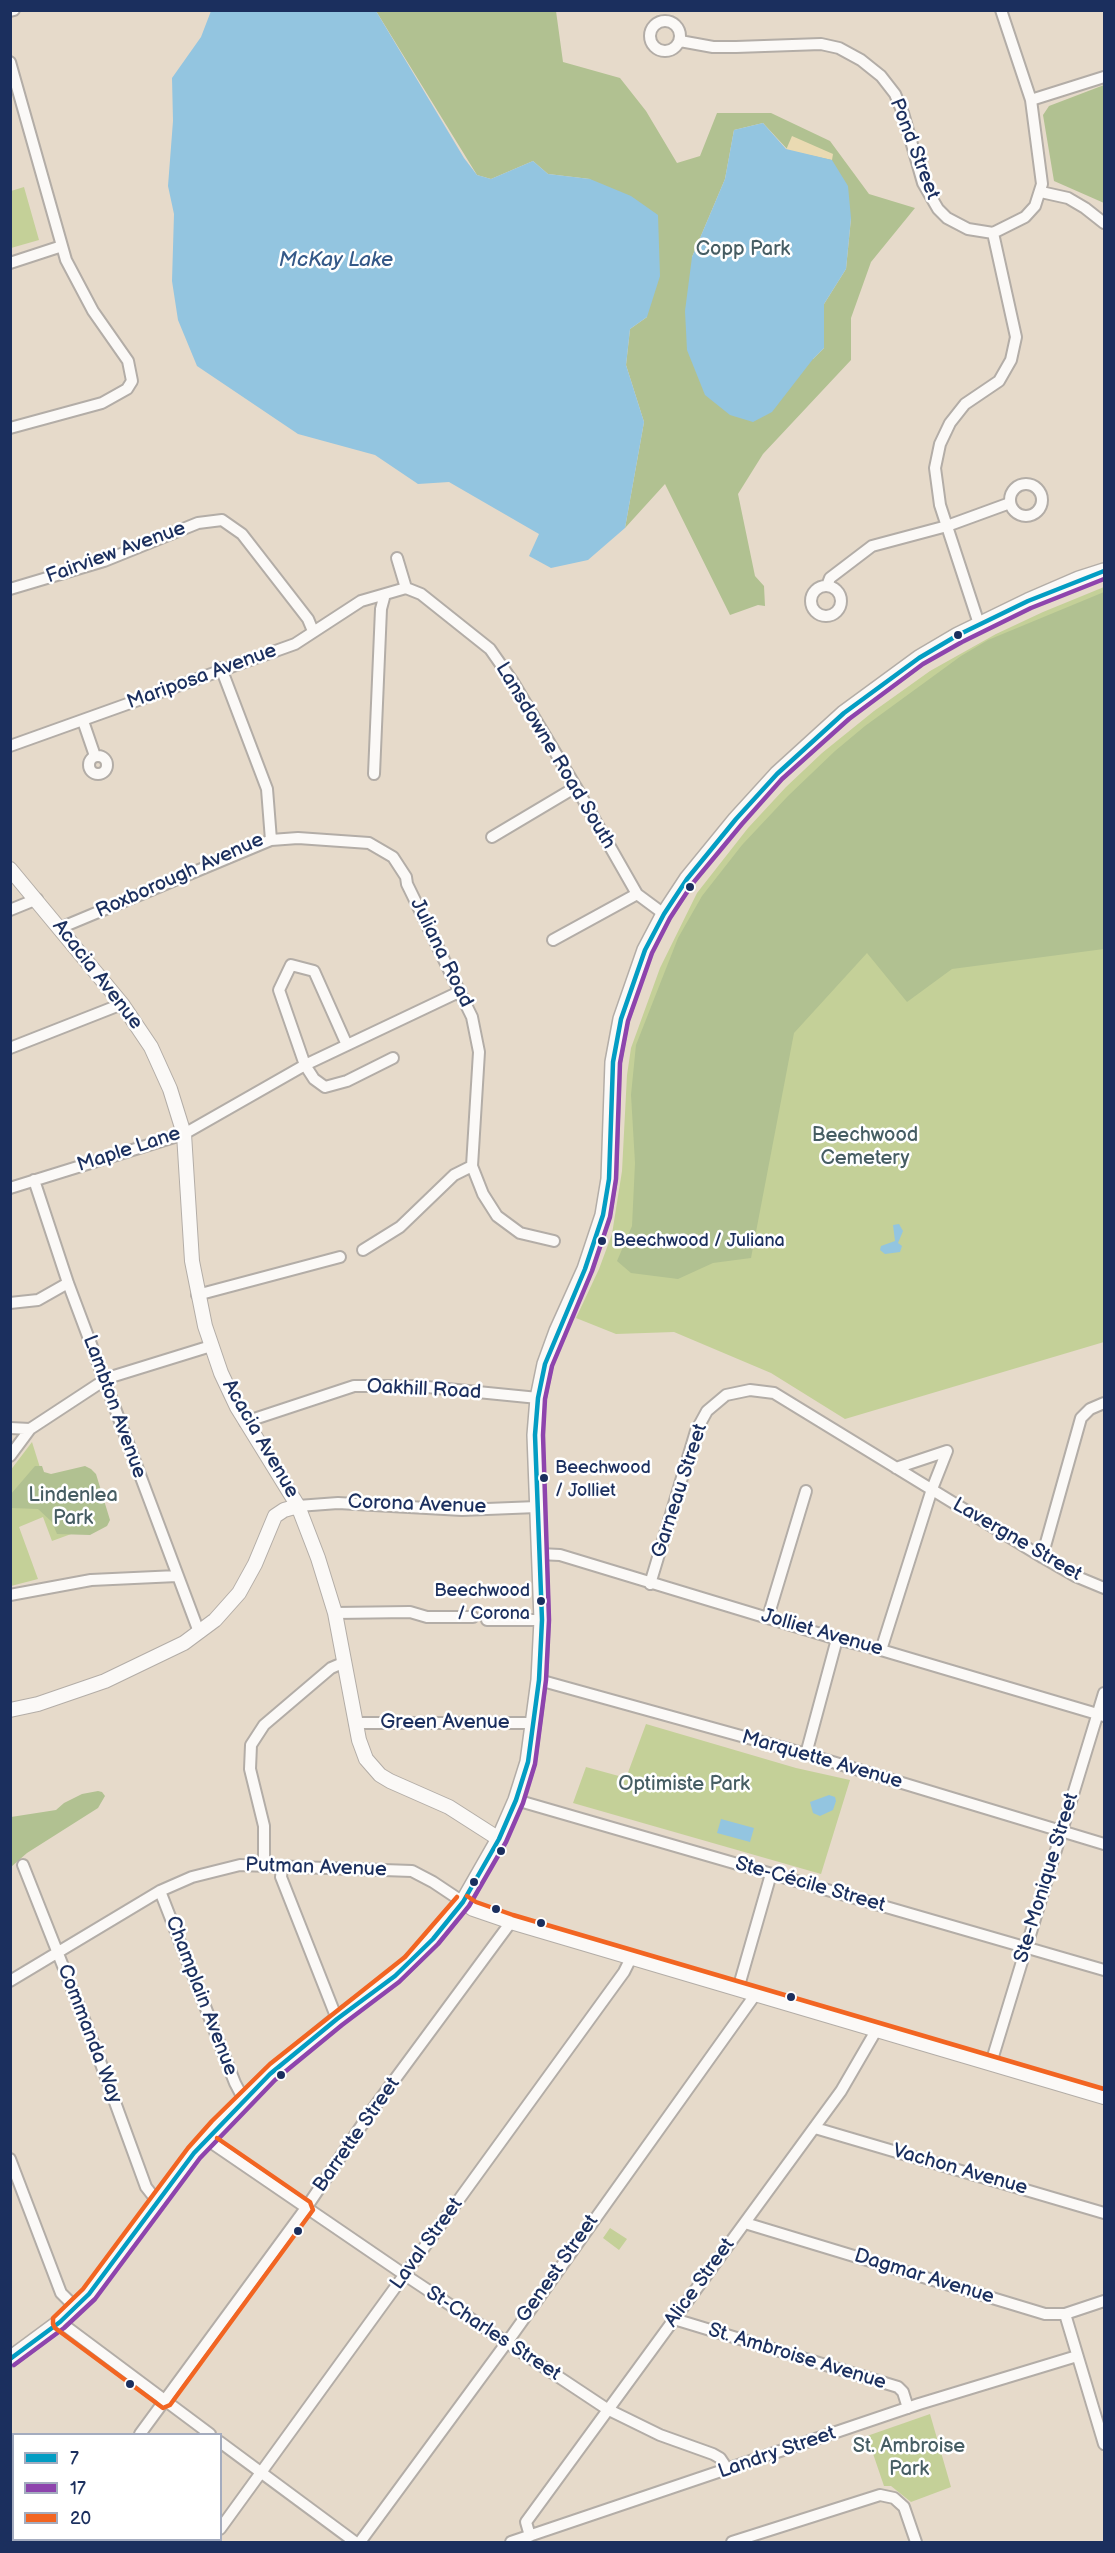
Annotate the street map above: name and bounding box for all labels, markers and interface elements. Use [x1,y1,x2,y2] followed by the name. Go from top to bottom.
[884,95,944,203] street label: Pond Street
[696,238,790,262] park label: Copp Park
[279,248,393,274] water label: McKay Lake
[43,517,189,589] street label: Fairview Avenue
[952,629,964,641] unlabelled marker
[124,639,280,715] street label: Mariposa Avenue
[490,658,620,854] street label: Lansdowne Road South
[92,828,268,924] street label: Roxborough Avenue
[684,881,696,893] unlabelled marker
[404,895,478,1011] street label: Juliana Road
[47,915,147,1035] street label: Acacia Avenue
[74,1122,184,1178] street label: Maple Lane
[812,1124,918,1171] park label: Beechwood Cemetery
[613,1230,785,1252] place label: Beechwood / Juliana
[596,1235,608,1247] marker: Beechwood / Juliana
[77,1332,151,1482] street label: Lambton Avenue
[216,1375,304,1503] street label: Acacia Avenue
[366,1375,482,1405] street label: Oakhill Road
[647,1421,713,1561] street label: Garneau Street
[555,1457,651,1500] place label: Beechwood / Jolliet
[538,1472,550,1484] marker: Beechwood / Jolliet
[28,1484,118,1531] park label: Lindenlea Park
[347,1491,487,1519] street label: Corona Avenue
[948,1493,1086,1587] street label: Lavergne Street
[434,1580,530,1622] place label: Beechwood / Corona
[535,1595,547,1607] marker: Beechwood / Corona
[758,1604,886,1662] street label: Jolliet Avenue
[380,1711,510,1735] street label: Green Avenue
[739,1726,905,1794] street label: Marquette Avenue
[618,1773,750,1797] park label: Optimiste Park
[1010,1790,1084,1966] street label: Ste-Monique Street
[495,1845,507,1857] unlabelled marker
[732,1852,888,1918] street label: Ste-Cécile Street
[245,1854,387,1882] street label: Putman Avenue
[468,1876,480,1888] unlabelled marker
[490,1903,502,1915] unlabelled marker
[160,1913,242,2079] street label: Champlain Avenue
[535,1917,547,1929] unlabelled marker
[51,1961,127,2107] street label: Commanda Way
[785,1991,797,2003] unlabelled marker
[275,2069,287,2081] unlabelled marker
[309,2073,405,2197] street label: Barrette Street
[890,2139,1030,2201] street label: Vachon Avenue
[386,2193,468,2295] street label: Laval Street
[512,2210,604,2328] street label: Genest Street
[292,2225,304,2237] unlabelled marker
[660,2234,740,2332] street label: Alice Street
[851,2244,997,2310] street label: Dagmar Avenue
[421,2282,565,2386] street label: St-Charles Street
[705,2318,889,2396] street label: St. Ambroise Avenue
[124,2378,136,2390] unlabelled marker
[715,2422,839,2484] street label: Landry Street
[12,2433,222,2541] legend
[853,2435,965,2482] park label: St. Ambroise Park
[70,2448,79,2469] text: 7
[70,2478,86,2499] text: 17
[70,2508,91,2529] text: 20

